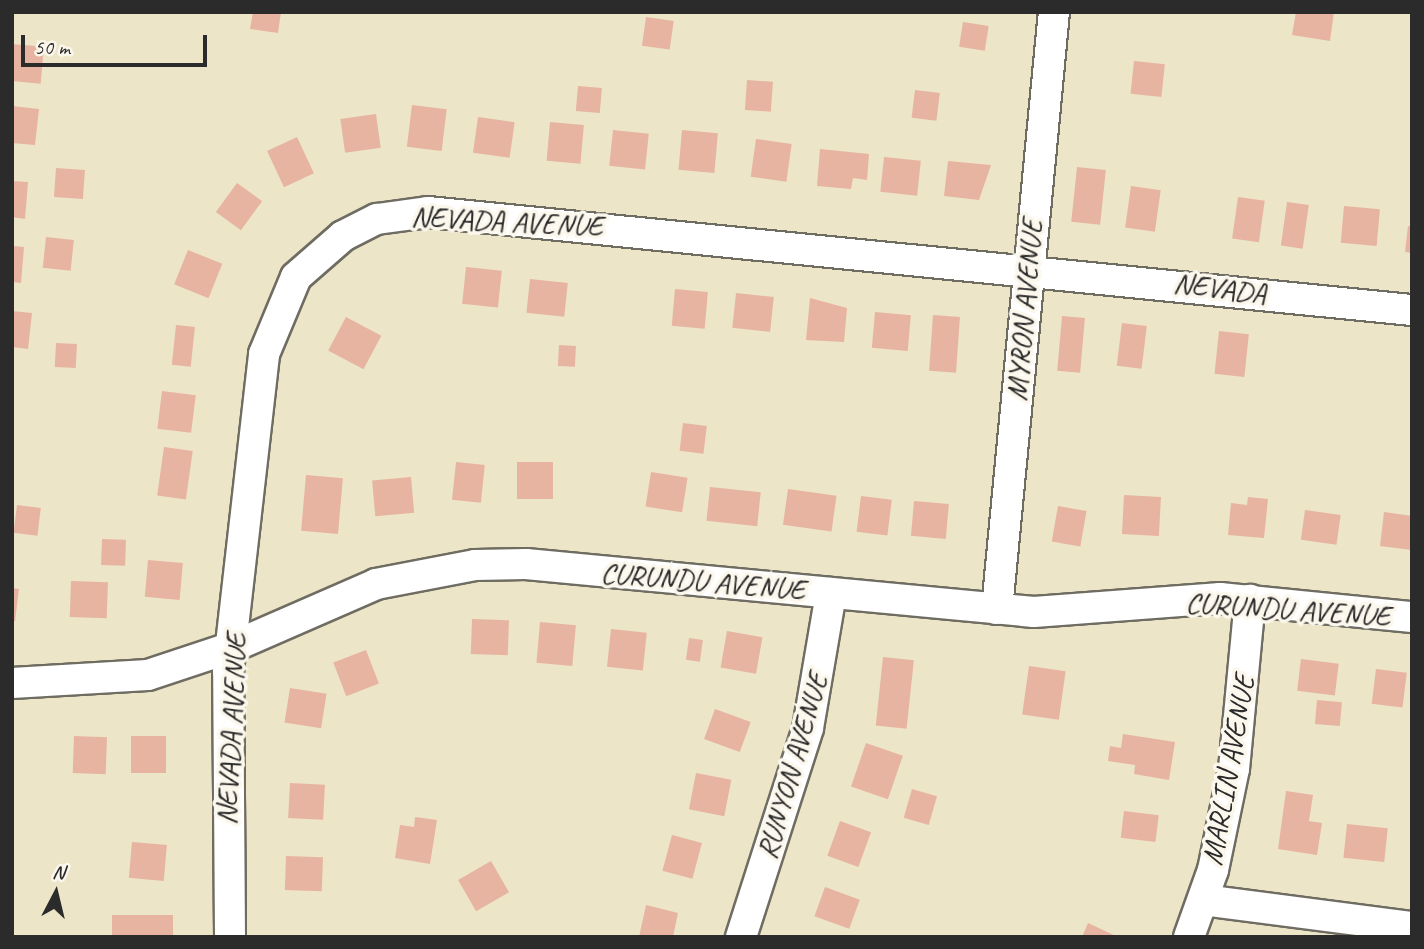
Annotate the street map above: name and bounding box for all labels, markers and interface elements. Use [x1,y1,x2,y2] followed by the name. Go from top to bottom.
[24,21,210,65] scale bar
[34,34,70,60] text: 50 m
[410,198,604,244] street label: NEVADA AVENUE
[998,218,1050,402] street label: MYRON AVENUE
[1172,264,1268,312] street label: NEVADA
[599,554,807,608] street label: CURUNDU AVENUE
[1184,584,1392,634] street label: CURUNDU AVENUE
[208,632,254,826] street label: NEVADA AVENUE
[748,669,836,863] street label: RUNYON AVENUE
[1194,672,1262,868] street label: MARLIN AVENUE
[21,858,91,928] north arrow
[51,860,66,885] text: N

